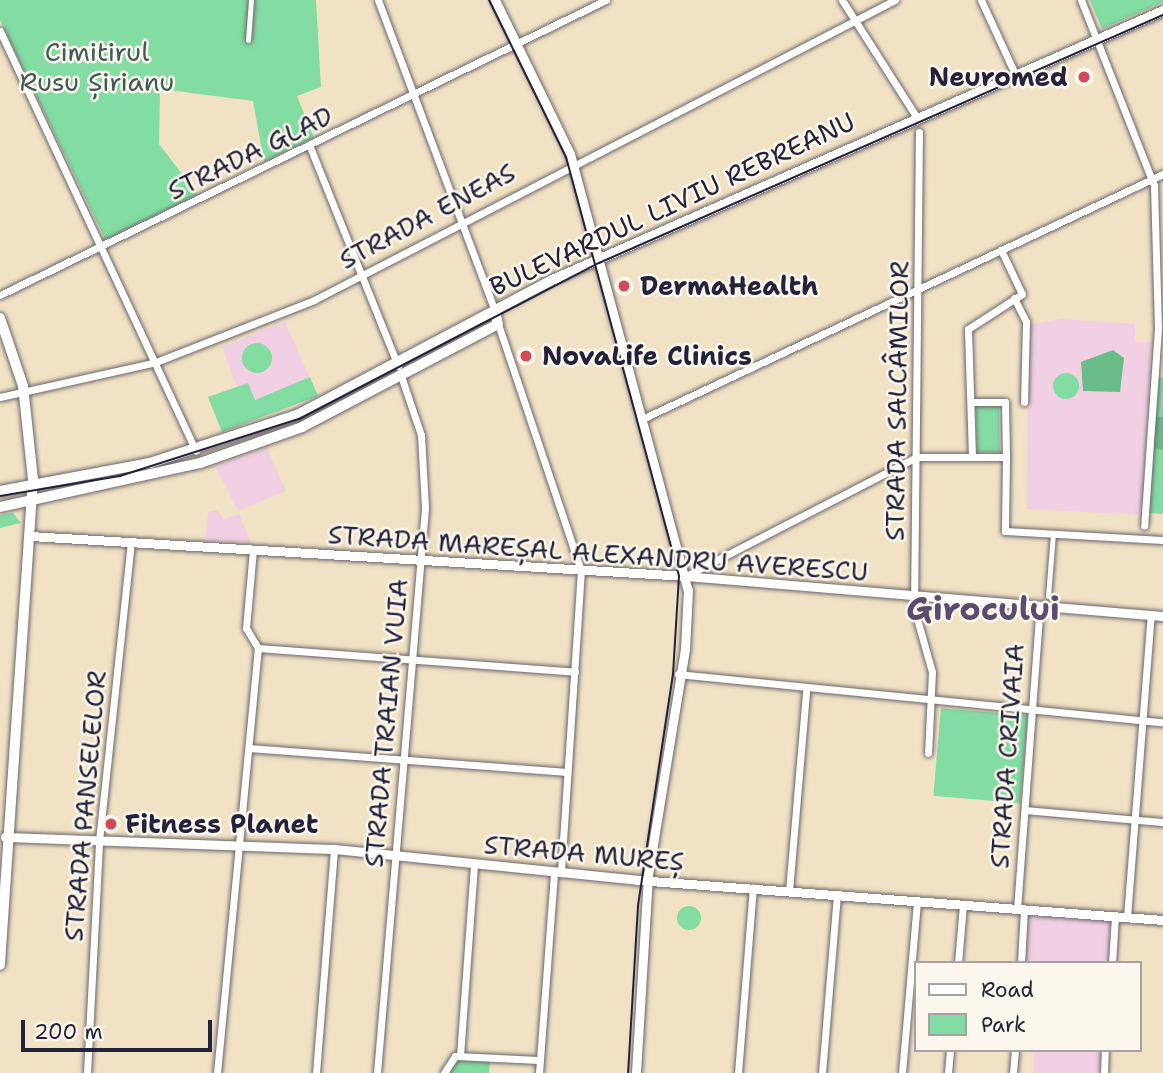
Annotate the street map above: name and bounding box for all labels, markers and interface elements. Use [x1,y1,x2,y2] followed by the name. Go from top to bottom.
[20,36,174,98] park label: Cimitirul Rusu Șirianu
[929,61,1068,93] place label: Neuromed
[1074,67,1094,87] marker: Neuromed
[162,100,338,206] street label: STRADA GLAD
[485,106,859,302] street label: BULEVARDUL LIVIU REBREANU
[334,157,520,275] street label: STRADA ENEAS
[879,261,915,541] street label: STRADA SALCÂMILOR
[640,270,818,302] place label: DermaHealth
[614,276,634,296] marker: DermaHealth
[542,340,752,372] place label: NovaLife Clinics
[516,346,536,366] marker: NovaLife Clinics
[327,519,869,587] street label: STRADA MAREȘAL ALEXANDRU AVERESCU
[358,577,414,869] street label: STRADA TRAIAN VUIA
[906,589,1060,629] district label: Girocului
[984,643,1030,869] street label: STRADA CRIVAIA
[58,669,112,943] street label: STRADA PANSELELOR
[125,808,318,840] place label: Fitness Planet
[103,816,119,832] marker: Fitness Planet
[483,829,685,877] street label: STRADA MUREȘ
[914,961,1142,1052] legend
[981,976,1034,1004] text: Road
[24,1006,215,1050] scale bar
[981,1011,1026,1039] text: Park
[34,1018,103,1046] text: 200 m

